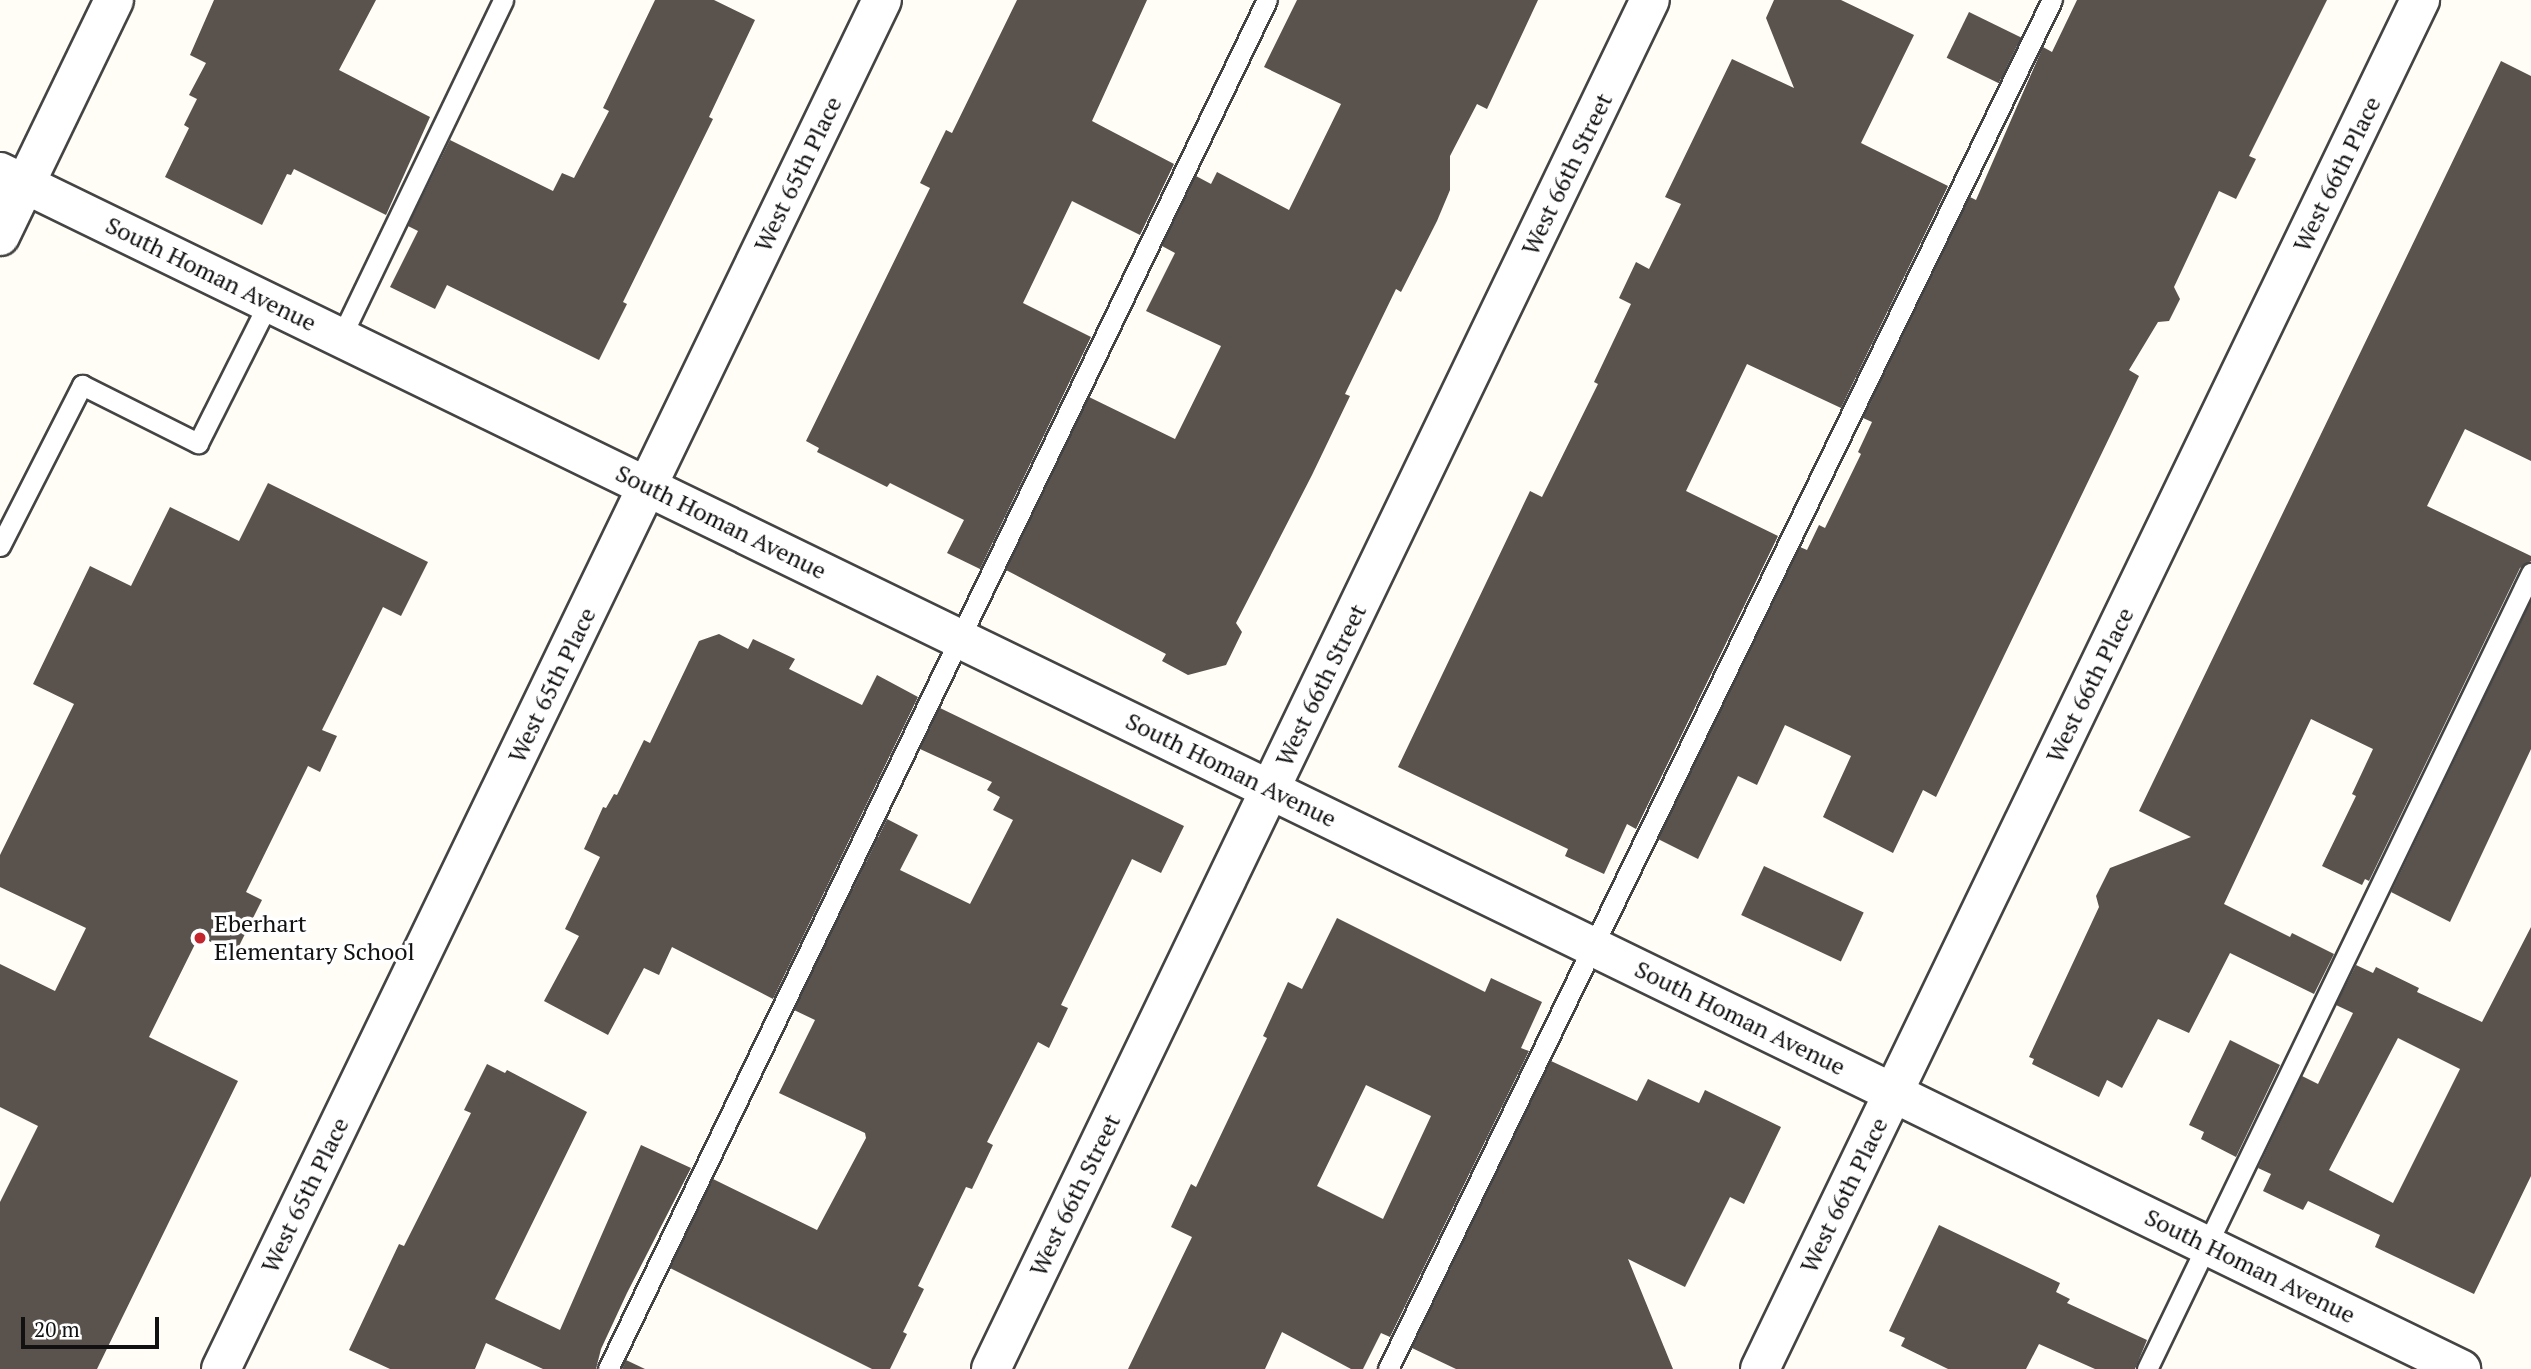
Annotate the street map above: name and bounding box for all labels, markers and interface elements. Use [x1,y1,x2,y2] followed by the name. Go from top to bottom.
[1515,88,1619,260] street label: West 66th Street
[748,92,848,256] street label: West 65th Place
[2287,92,2387,256] street label: West 66th Place
[101,210,321,338] street label: South Homan Avenue
[611,458,831,586] street label: South Homan Avenue
[1269,599,1373,771] street label: West 66th Street
[502,603,602,767] street label: West 65th Place
[2040,603,2140,767] street label: West 66th Place
[1121,706,1341,834] street label: South Homan Avenue
[214,910,415,966] place label: Eberhart Elementary School
[192,930,208,946] marker: Eberhart Elementary School
[1630,954,1850,1082] street label: South Homan Avenue
[1023,1109,1127,1281] street label: West 66th Street
[255,1113,355,1277] street label: West 65th Place
[1794,1113,1894,1277] street label: West 66th Place
[2140,1202,2360,1330] street label: South Homan Avenue
[24,1302,163,1346] scale bar
[34,1315,80,1343] text: 20 m

